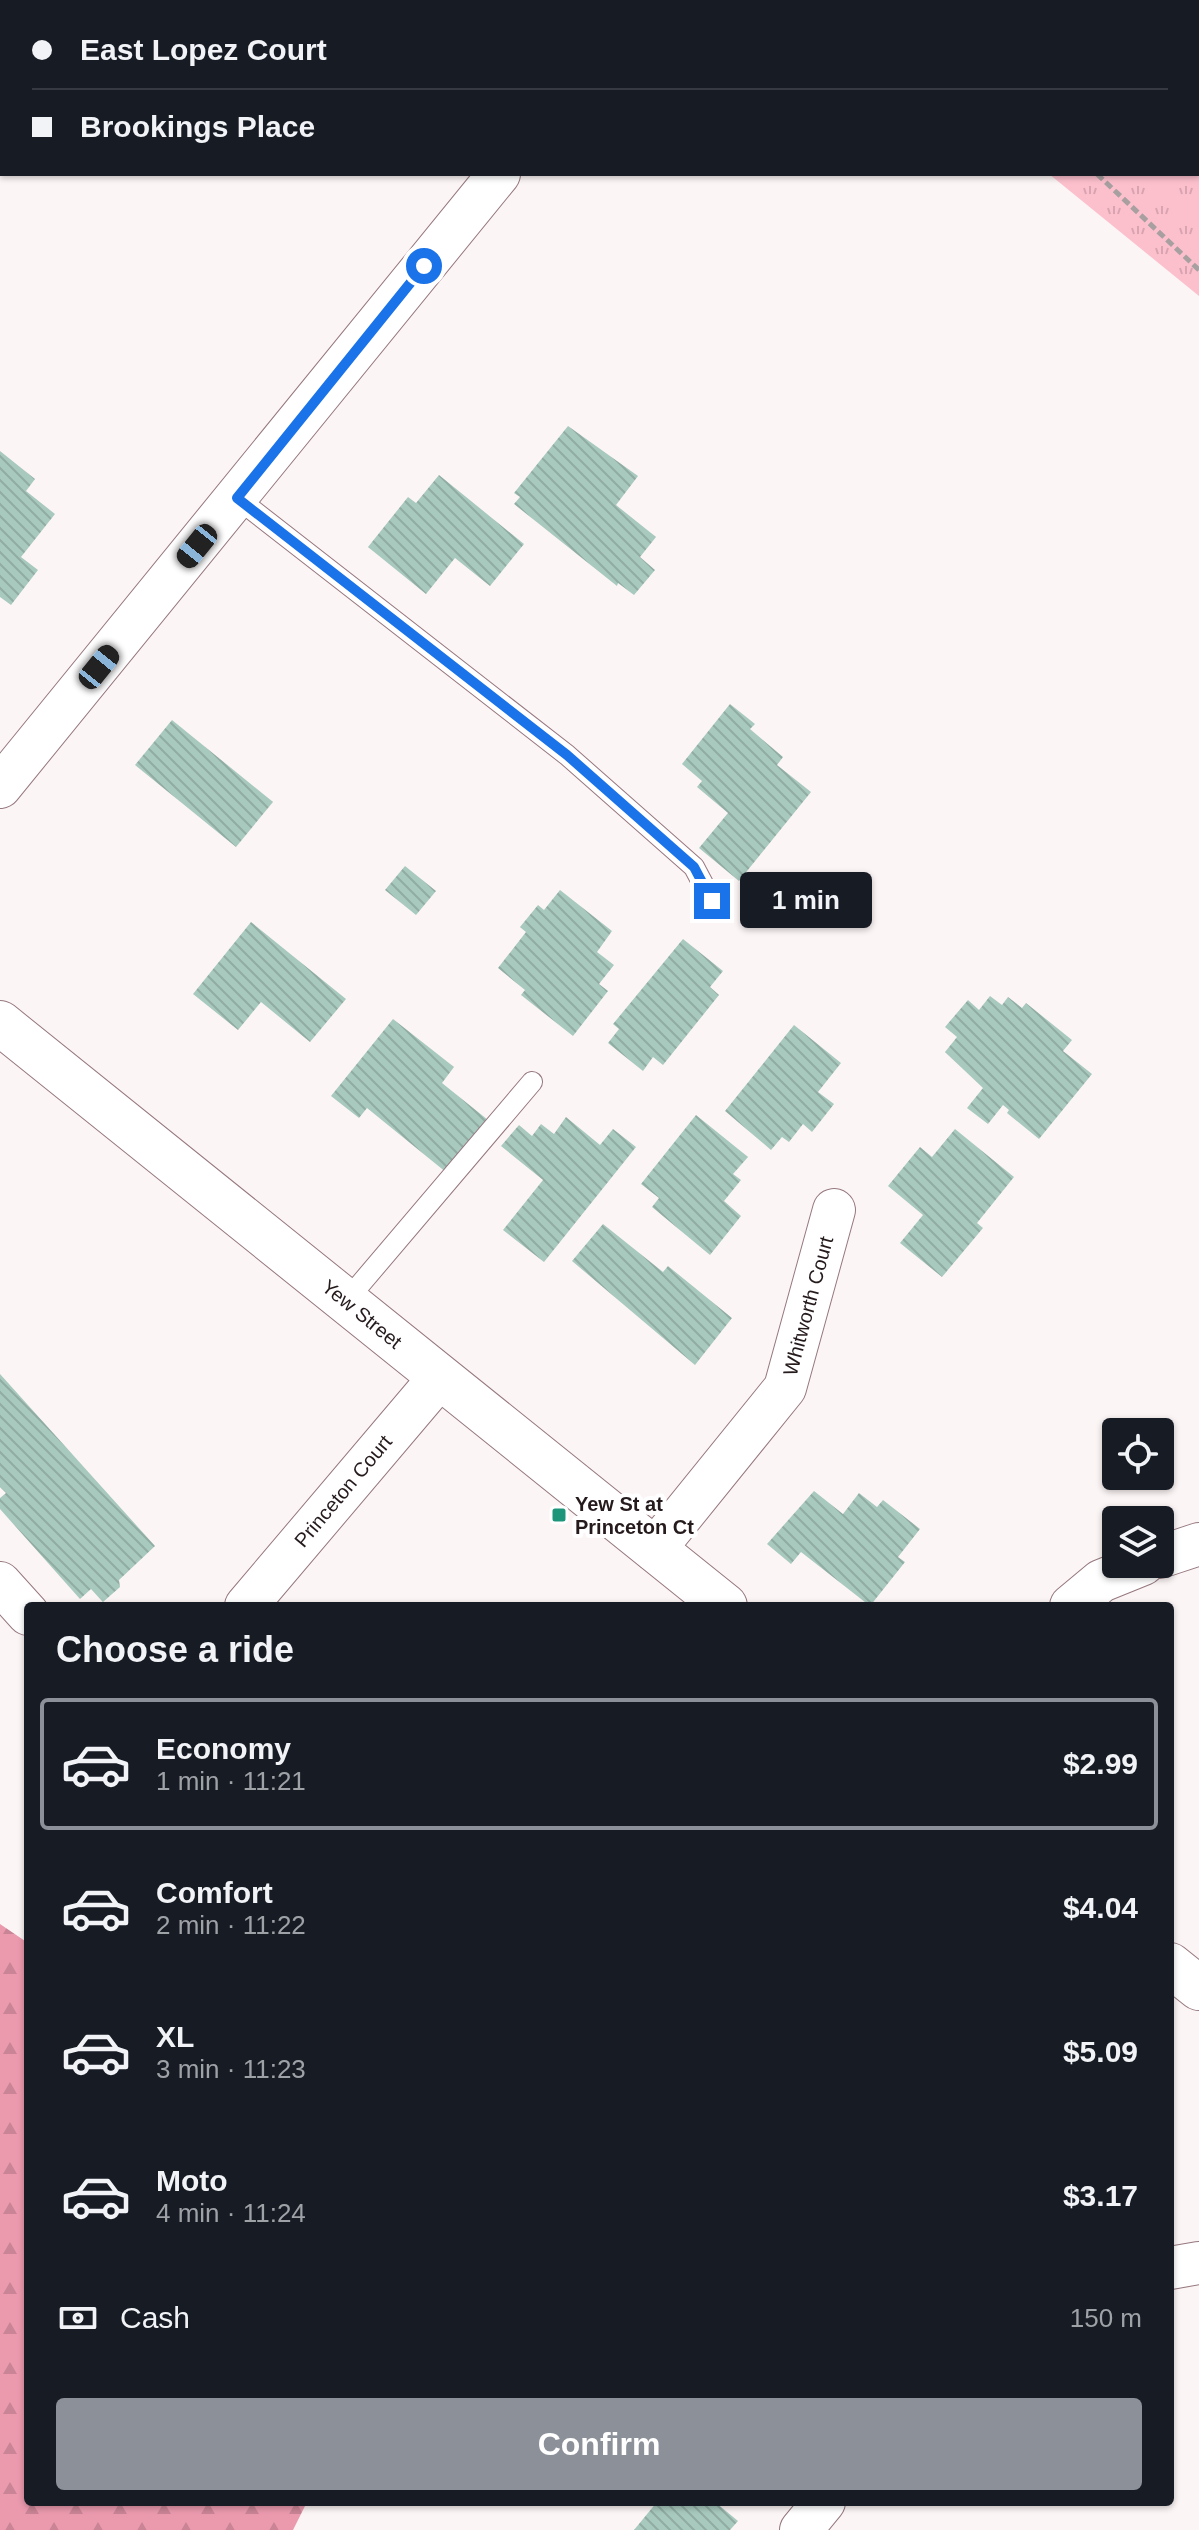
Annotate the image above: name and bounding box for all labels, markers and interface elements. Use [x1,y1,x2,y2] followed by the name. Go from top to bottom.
[80,33,327,66] text: East Lopez Court
[80,110,315,143] text: Brookings Place
[406,248,442,284] route start
[173,520,221,572] car
[75,641,123,693] car
[740,873,872,929] callout: 1 min
[694,883,730,919] route end
[772,885,840,915] text: 1 min
[779,1233,837,1378] street label: Whitworth Court
[318,1275,407,1353] street label: Yew Street
[1102,1418,1174,1578] map controls
[1102,1418,1174,1490] button: locate
[290,1430,396,1551] street label: Princeton Court
[575,1493,694,1538] place label: Yew St at Princeton Ct
[550,1506,568,1524] marker: Yew St at Princeton Ct
[1102,1506,1174,1578] button: layers
[56,1629,294,1670] text: Choose a ride
[60,1728,132,1800] icon: car
[156,1732,291,1765] text: Economy
[1063,1747,1138,1780] text: $2.99
[156,1766,306,1796] text: 1 min · 11:21
[60,1872,132,1944] icon: car
[156,1876,273,1909] text: Comfort
[1063,1891,1138,1924] text: $4.04
[156,1910,306,1940] text: 2 min · 11:22
[60,2016,132,2088] icon: car
[156,2020,194,2053] text: XL
[1063,2035,1138,2068] text: $5.09
[156,2054,306,2084] text: 3 min · 11:23
[60,2160,132,2232] icon: car
[156,2164,228,2197] text: Moto
[1063,2179,1138,2212] text: $3.17
[156,2198,306,2228] text: 4 min · 11:24
[56,2296,100,2340] icon: cash
[120,2301,190,2334] text: Cash
[1070,2303,1142,2333] text: 150 m
[56,2398,1142,2490] button: Confirm

